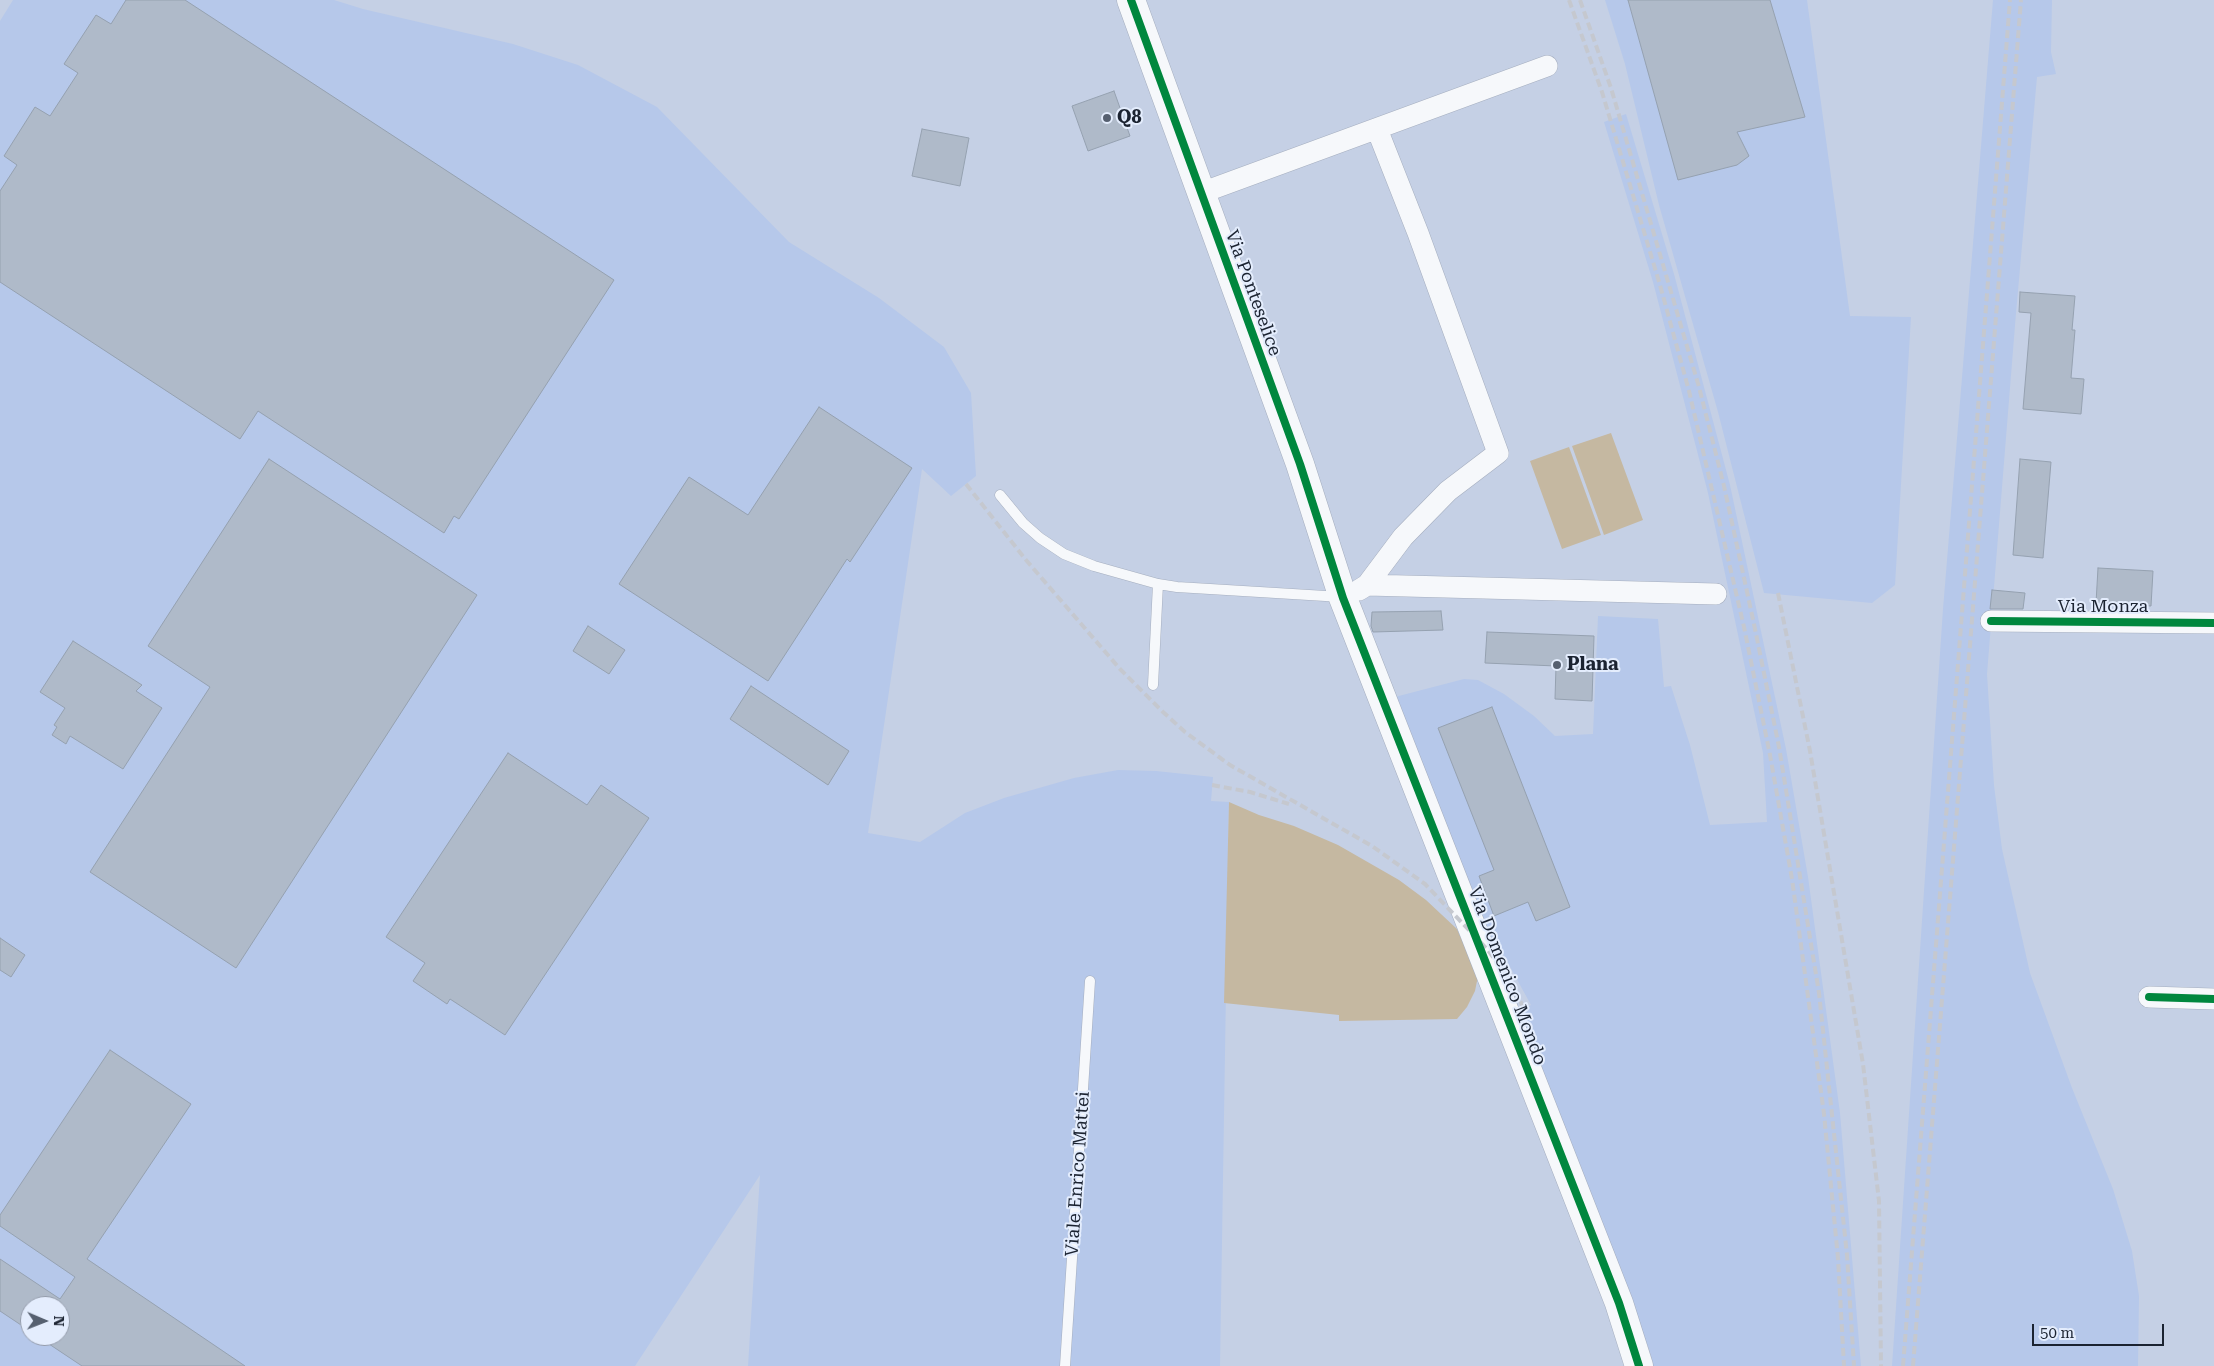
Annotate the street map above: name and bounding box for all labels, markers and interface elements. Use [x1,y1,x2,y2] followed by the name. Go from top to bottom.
[1117,107,1142,129] place label: Q8
[1101,112,1113,124] marker: Q8
[1220,227,1286,359] street label: Via Ponteselice
[2058,596,2148,618] street label: Via Monza
[1567,654,1619,676] place label: Plana
[1551,659,1563,671] marker: Plana
[1463,884,1551,1068] street label: Via Domenico Mondo
[1061,1091,1095,1257] street label: Viale Enrico Mattei
[20,1296,70,1346] north arrow
[2034,1314,2166,1346] scale bar
[51,1316,67,1327] text: N
[2040,1324,2074,1342] text: 50 m

